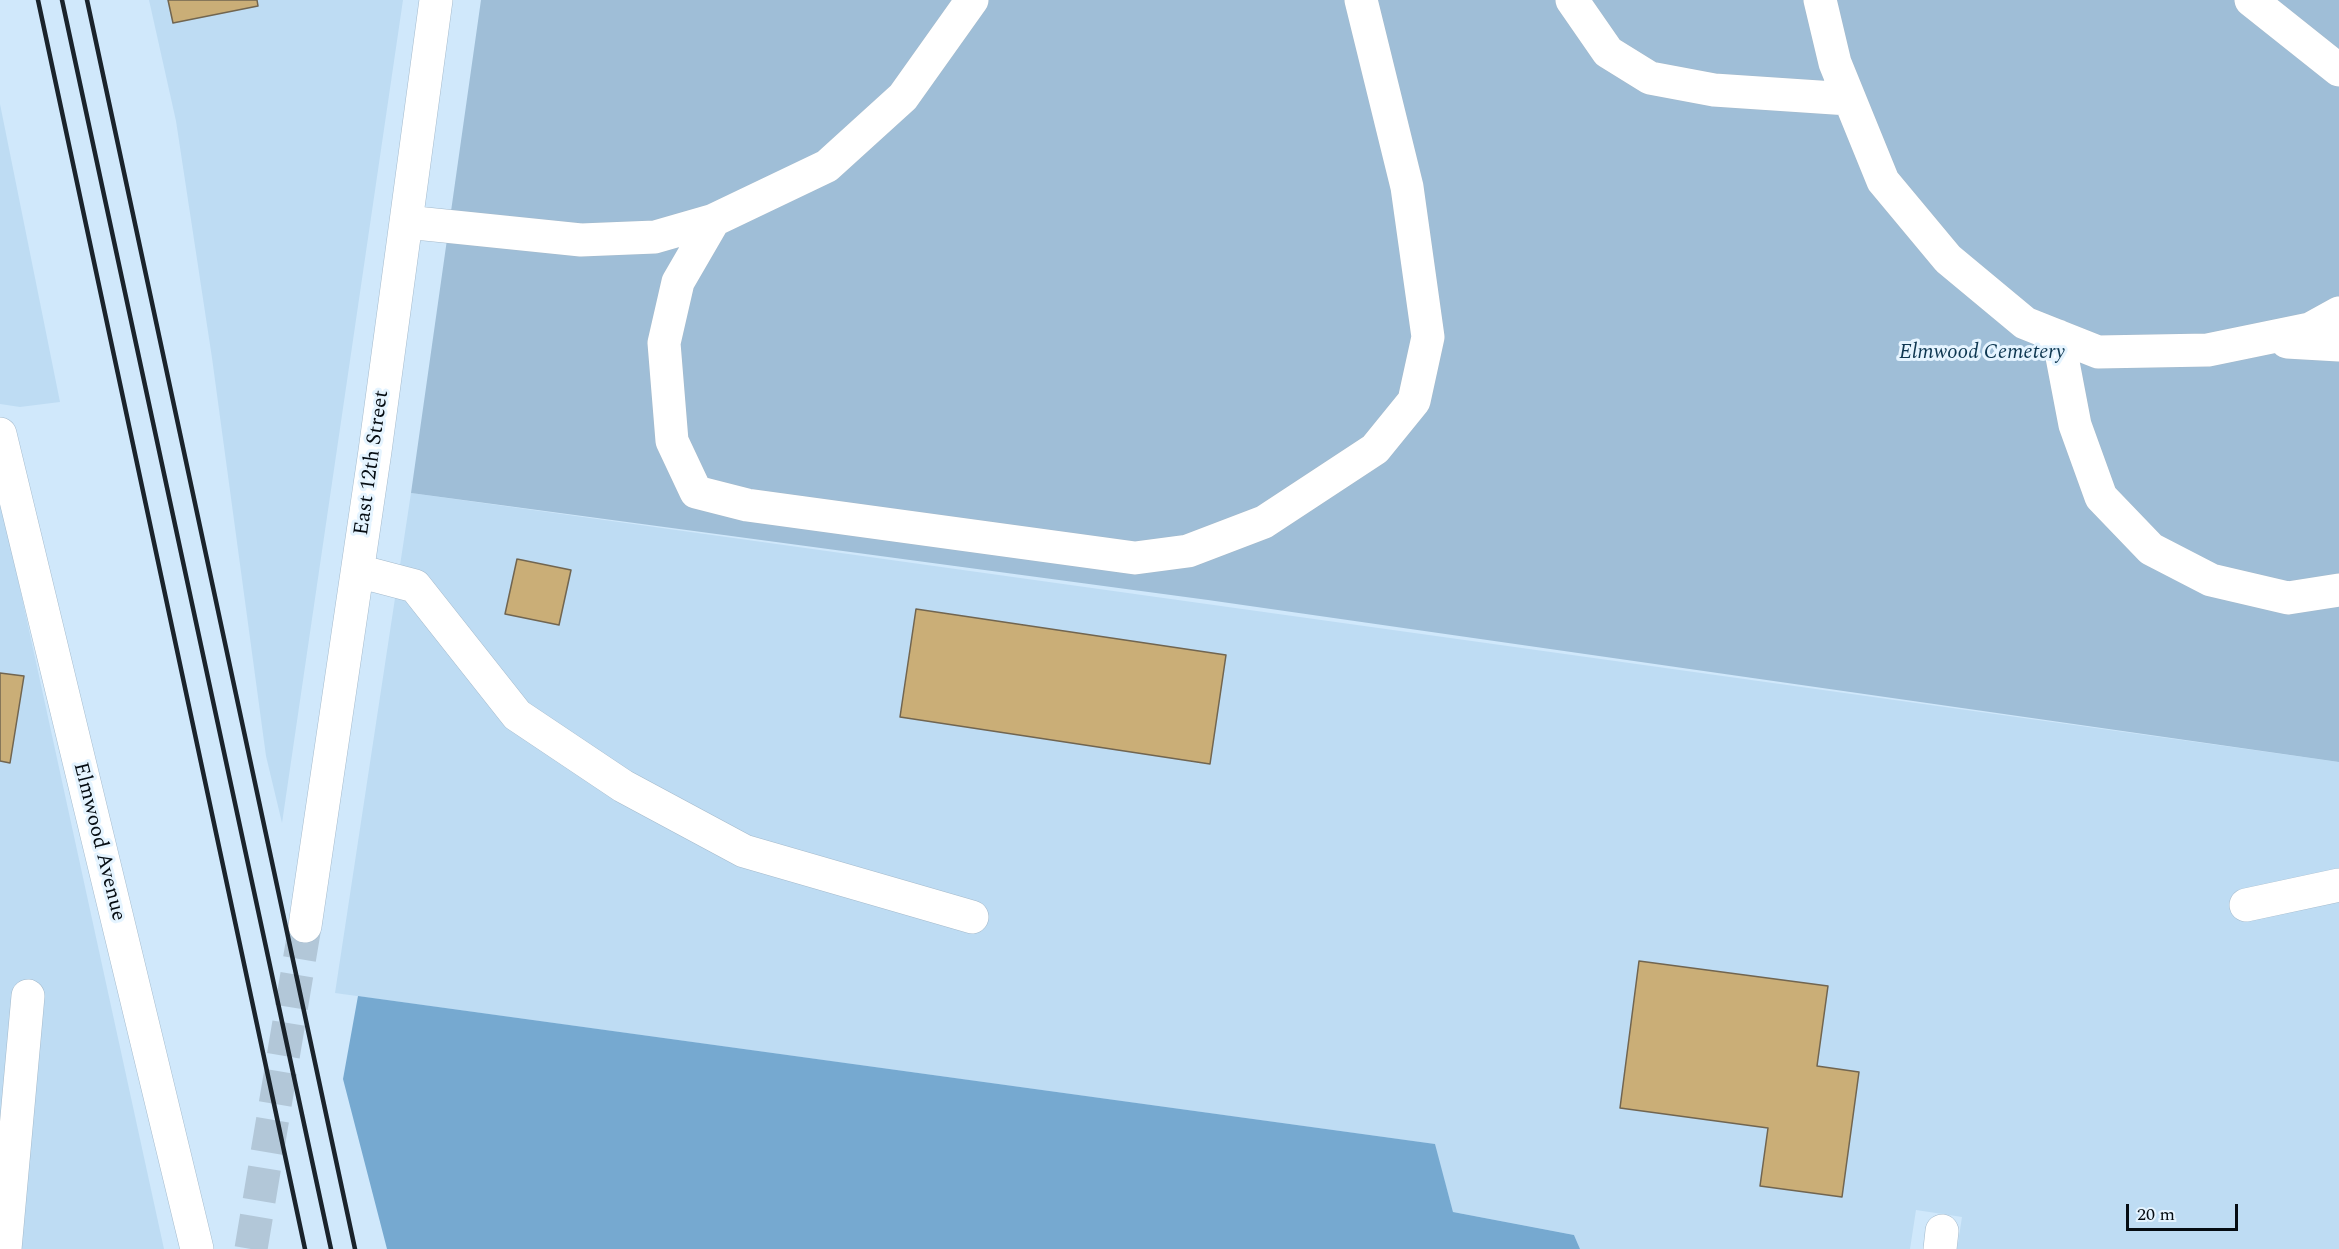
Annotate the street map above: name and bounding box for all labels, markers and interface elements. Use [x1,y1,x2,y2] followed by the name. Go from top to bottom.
[1899,341,2065,367] park label: Elmwood Cemetery
[350,389,396,537] street label: East 12th Street
[66,760,130,924] street label: Elmwood Avenue
[2129,1192,2242,1230] scale bar
[2137,1201,2175,1228] text: 20 m

